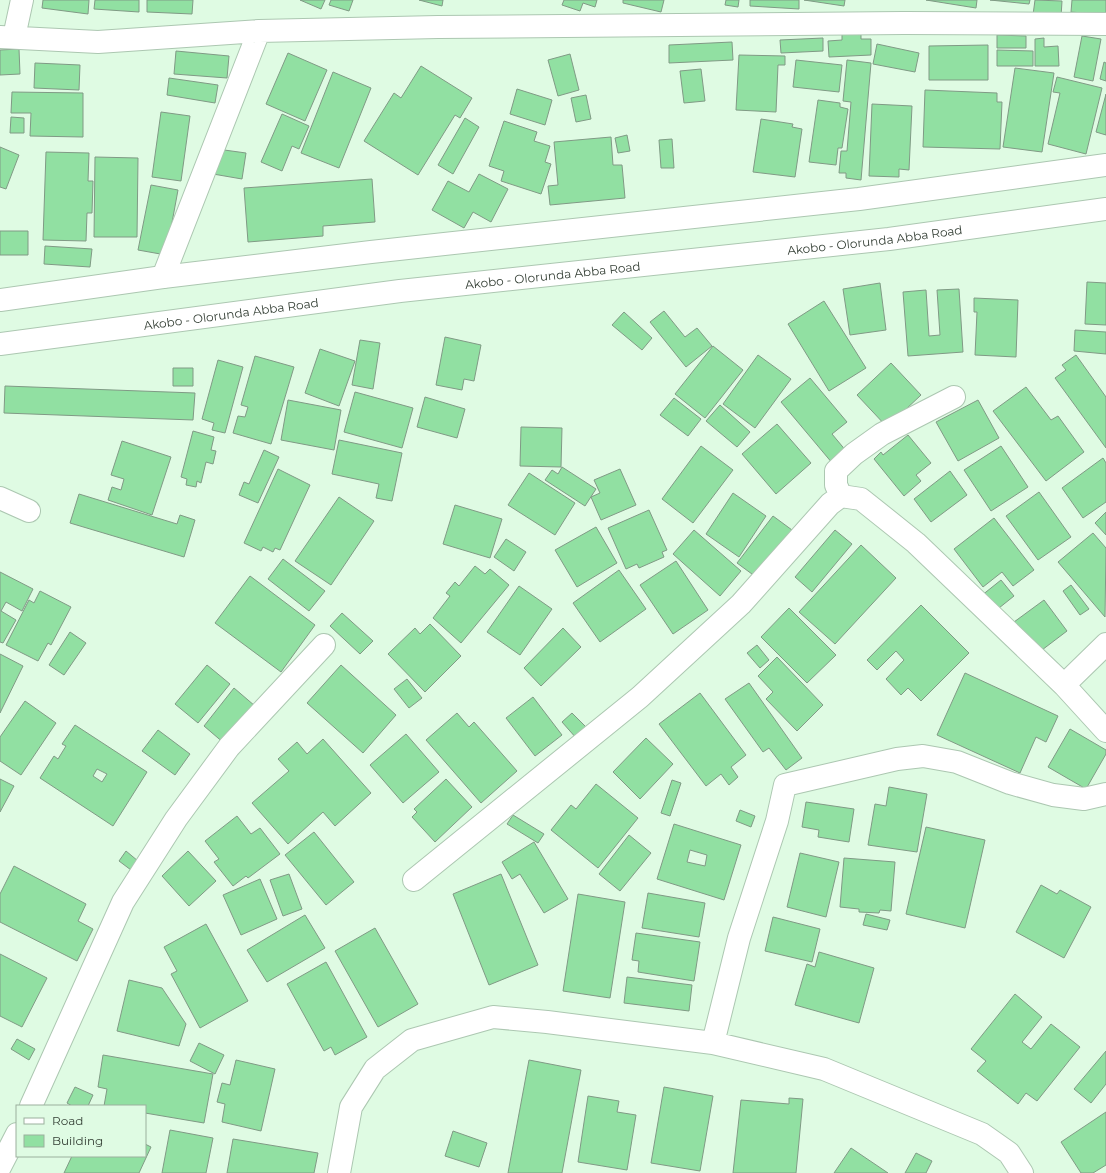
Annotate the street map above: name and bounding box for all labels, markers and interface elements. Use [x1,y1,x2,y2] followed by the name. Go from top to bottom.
[786,221,963,257] street label: Akobo - Olorunda Abba Road
[464,258,641,292] street label: Akobo - Olorunda Abba Road
[143,294,319,332] street label: Akobo - Olorunda Abba Road
[16,1105,146,1157] legend
[52,1113,83,1128] text: Road
[52,1133,103,1148] text: Building

